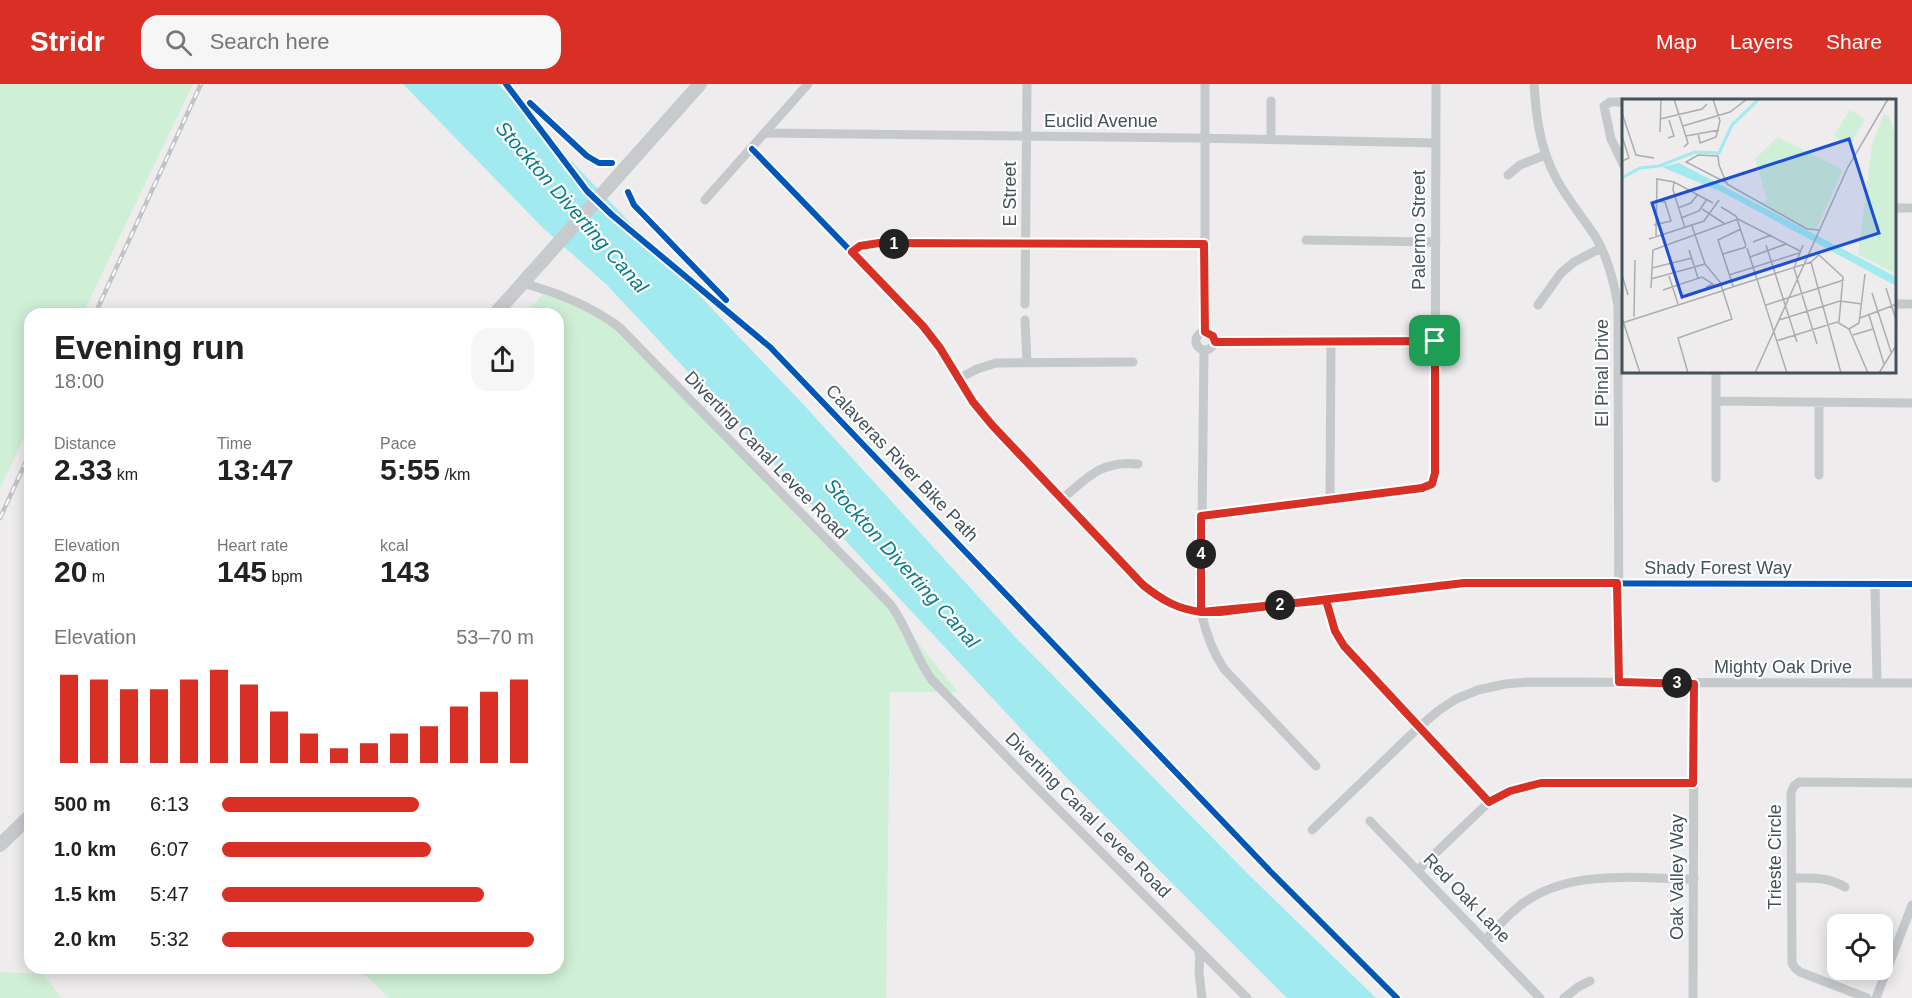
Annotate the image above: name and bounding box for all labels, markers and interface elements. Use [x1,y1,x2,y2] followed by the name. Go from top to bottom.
[141,15,561,69] search box
[30,26,105,57] text: Stridr
[162,26,195,59] icon: search
[210,29,330,54] text: Search here
[1656,30,1697,53] text: Map
[1730,30,1793,53] text: Layers
[1826,30,1882,53] text: Share
[1622,99,1897,374] inset map
[1044,111,1158,131] street label: Euclid Avenue
[491,117,653,298] water label: Stockton Diverting Canal
[1000,161,1020,227] street label: E Street
[1409,170,1429,290] street label: Palermo Street
[879,229,909,259] pin: 1
[890,235,898,252] text: 1
[1409,315,1460,366] pin
[1592,319,1612,427] street label: El Pinal Drive
[1418,324,1451,357] icon: arrive
[471,328,534,391] button: share
[54,329,245,366] text: Evening run
[681,367,851,543] street label: Diverting Canal Levee Road
[54,370,104,392] text: 18:00
[822,380,982,546] street label: Calaveras River Bike Path
[54,435,116,452] text: Distance
[217,435,252,452] text: Time
[380,435,416,452] text: Pace
[54,453,112,486] text: 2.33
[217,453,294,486] text: 13:47
[380,453,440,486] text: 5:55
[112,466,138,483] text: km
[440,466,470,483] text: /km
[820,474,984,653] water label: Stockton Diverting Canal
[54,537,120,554] text: Elevation
[217,537,288,554] text: Heart rate
[380,537,408,554] text: kcal
[1186,539,1216,569] pin: 4
[1197,545,1205,562] text: 4
[54,555,87,588] text: 20
[217,555,267,588] text: 145
[380,555,430,588] text: 143
[1644,558,1792,578] street label: Shady Forest Way
[87,568,105,585] text: m
[267,568,303,585] text: bpm
[1265,590,1295,620] pin: 2
[1276,596,1284,613] text: 2
[54,626,136,648] text: Elevation
[456,626,534,648] text: 53–70 m
[1714,657,1852,677] street label: Mighty Oak Drive
[1662,668,1692,698] pin: 3
[1673,674,1681,691] text: 3
[1001,728,1175,902] street label: Diverting Canal Levee Road
[54,793,111,815] text: 500 m
[150,793,189,815] text: 6:13
[1765,804,1785,910] street label: Trieste Circle
[1667,814,1687,940] street label: Oak Valley Way
[54,838,116,860] text: 1.0 km
[150,838,189,860] text: 6:07
[1419,849,1515,947] street label: Red Oak Lane
[54,883,116,905] text: 1.5 km
[150,883,189,905] text: 5:47
[1827,914,1893,980] map controls
[1827,914,1893,980] button: locate
[54,928,116,950] text: 2.0 km
[150,928,189,950] text: 5:32

